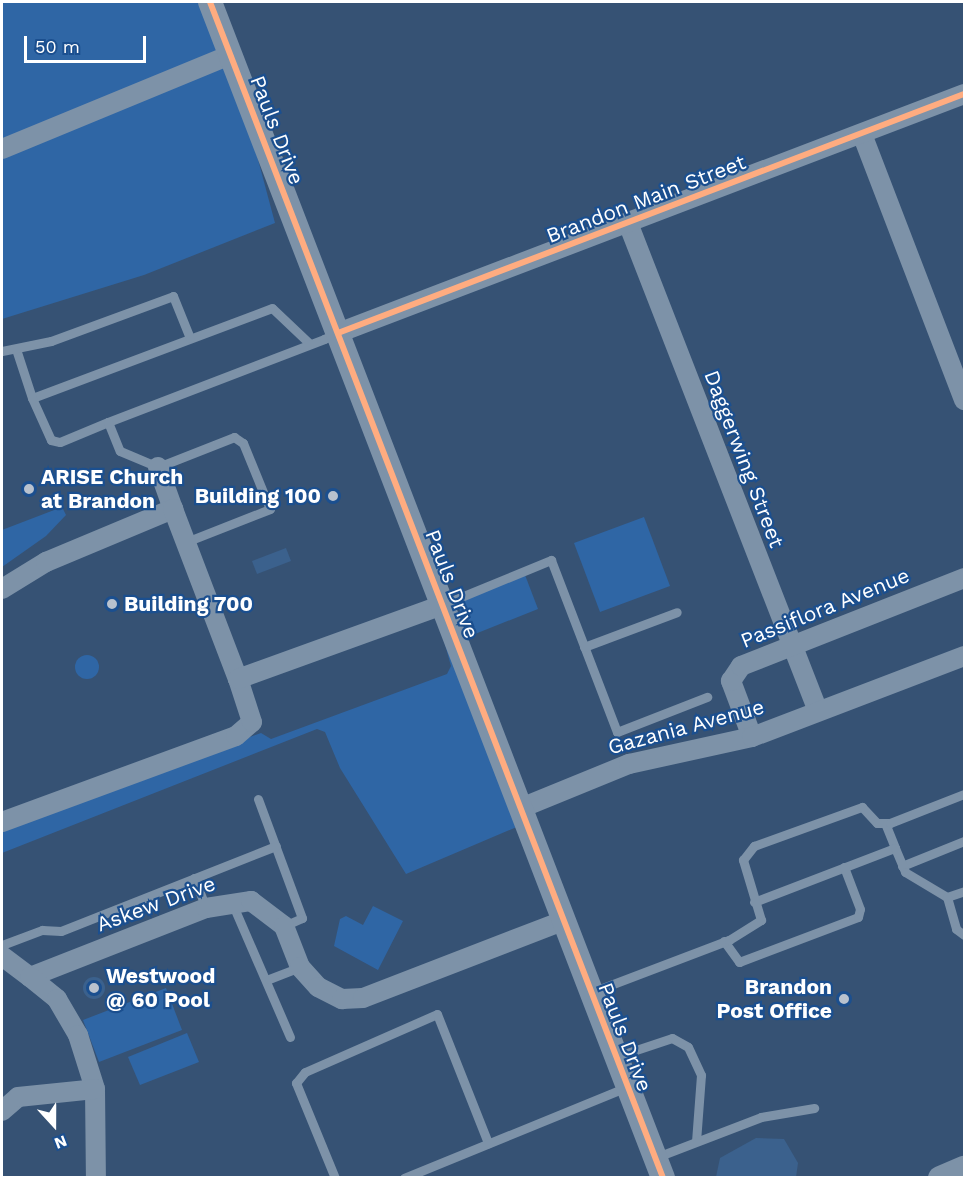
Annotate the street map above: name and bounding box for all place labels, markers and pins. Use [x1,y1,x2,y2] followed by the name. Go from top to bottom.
[41,464,183,514] place label: ARISE Church at Brandon
[22,482,36,496] marker: ARISE Church at Brandon
[194,483,321,509] place label: Building 100
[326,489,340,503] marker: Building 100
[124,591,254,617] place label: Building 700
[105,597,119,611] marker: Building 700
[106,963,215,1013] place label: Westwood @ 60 Pool
[717,974,832,1024] place label: Brandon Post Office
[87,981,101,995] marker: Westwood @ 60 Pool
[837,992,851,1006] marker: Brandon Post Office

